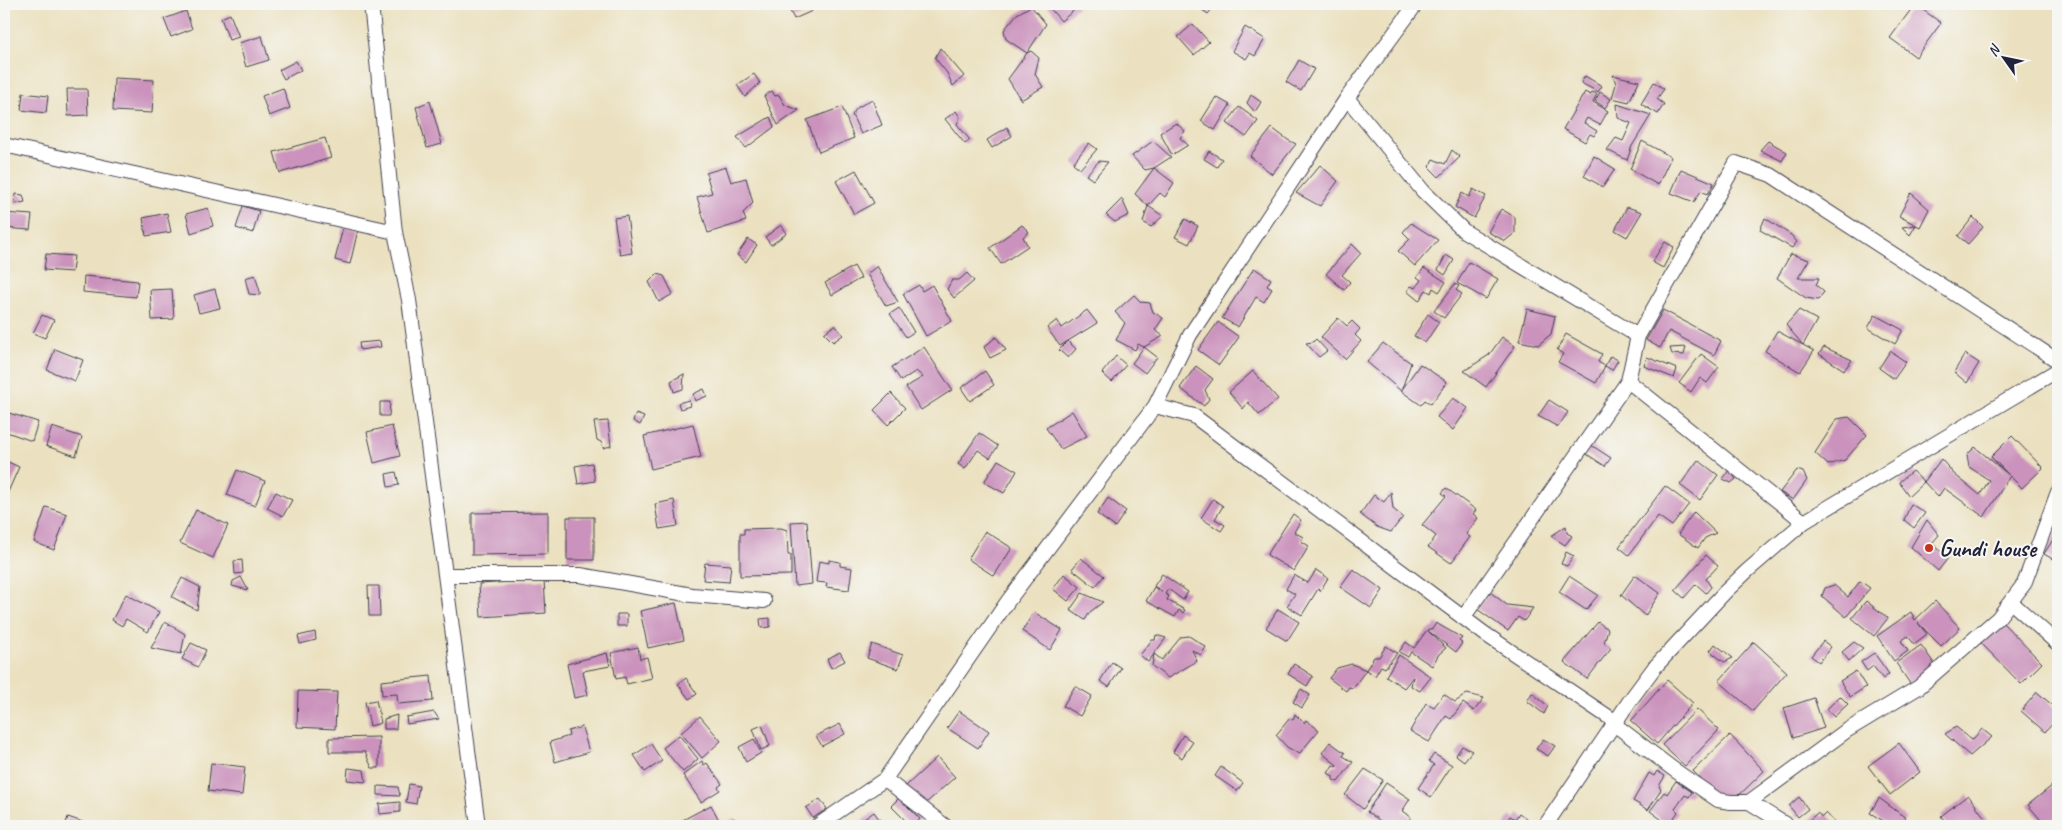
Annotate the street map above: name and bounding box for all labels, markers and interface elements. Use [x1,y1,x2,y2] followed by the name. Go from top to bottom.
[1980,32,2030,82] north arrow
[1984,41,2004,59] text: N
[1939,533,2038,563] place label: Gundi house
[1923,542,1935,554] marker: Gundi house

